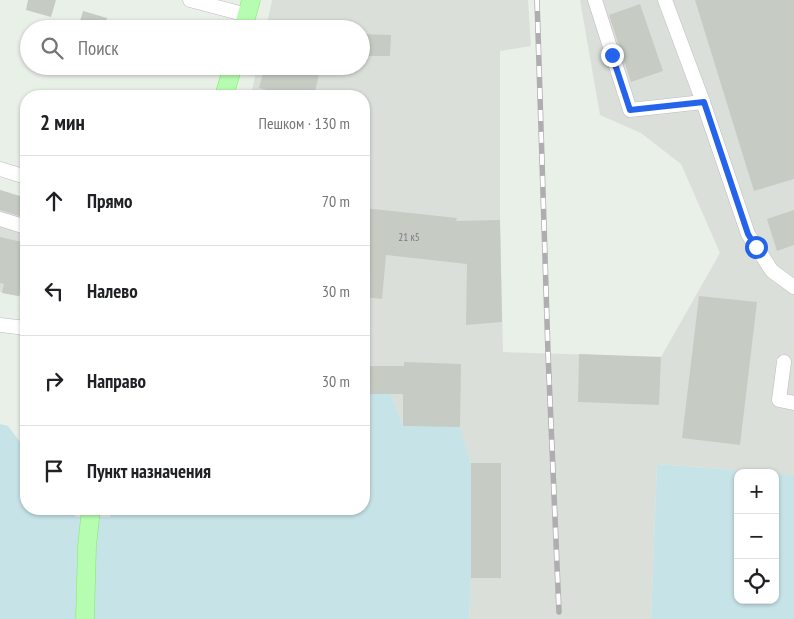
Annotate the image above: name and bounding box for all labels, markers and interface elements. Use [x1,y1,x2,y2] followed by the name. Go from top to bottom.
[20,20,370,75] search box
[38,34,66,62] icon: search
[78,36,119,60] text: Поиск
[601,44,624,67] route end
[40,109,85,136] text: 2 мин
[259,113,350,133] text: Пешком · 130 m
[40,187,68,215] icon: ahead
[87,189,132,213] text: Прямо
[322,191,350,211] text: 70 m
[398,230,420,244] house number: 21 к5
[745,236,768,259] route start
[40,277,68,305] icon: left
[87,279,138,303] text: Налево
[322,281,350,301] text: 30 m
[40,367,68,395] icon: right
[87,369,146,393] text: Направо
[322,371,350,391] text: 30 m
[40,457,68,485] icon: arrive
[87,459,211,483] text: Пункт назначения
[734,469,779,604] map controls
[734,469,779,514] button: +
[734,514,779,559] button: −
[734,559,779,604] button: locate

